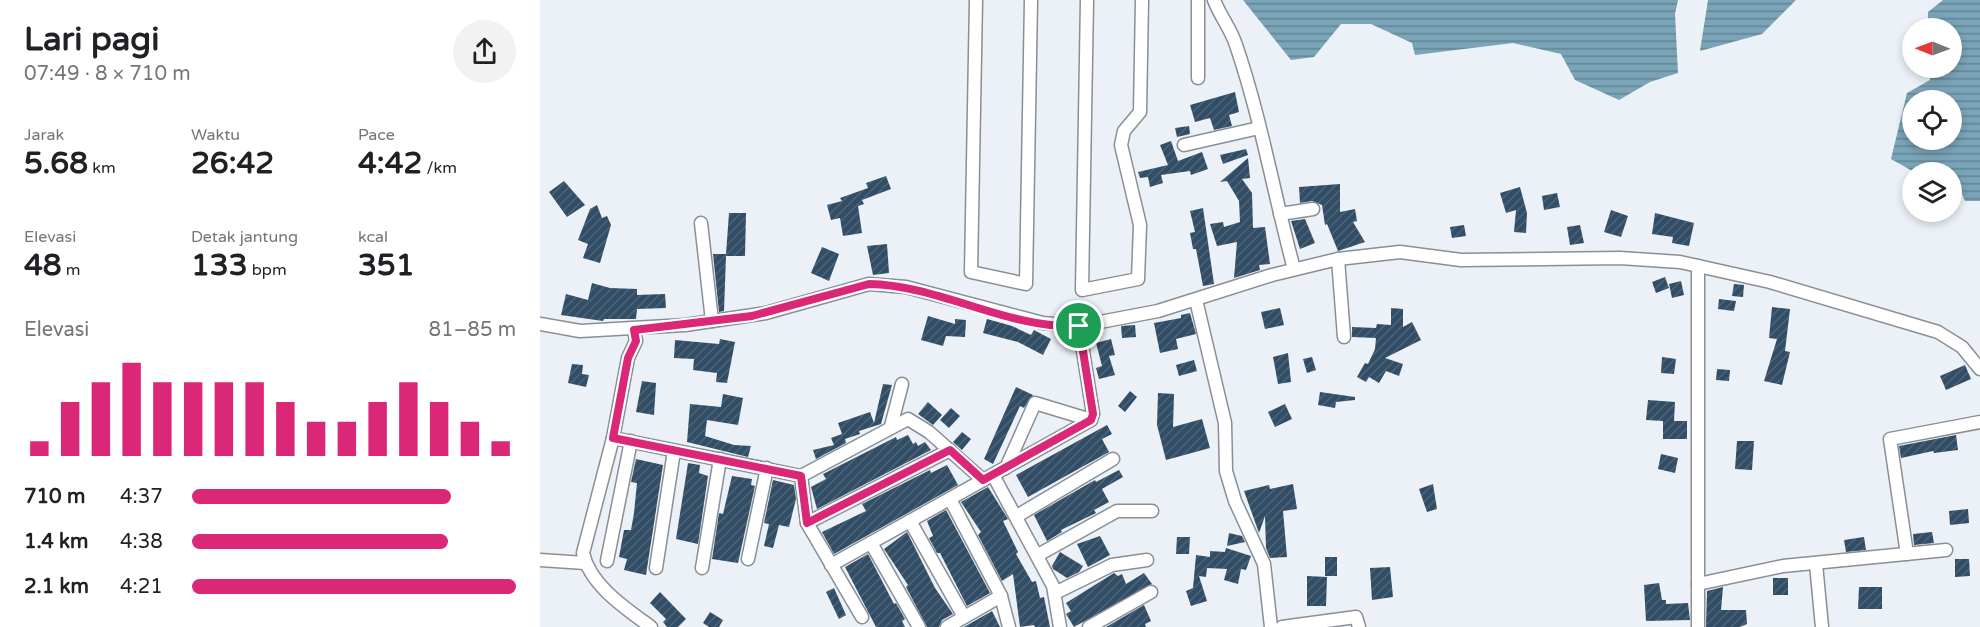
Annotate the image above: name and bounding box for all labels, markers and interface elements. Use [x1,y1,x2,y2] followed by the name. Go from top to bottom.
[1902,18,1962,78] north arrow
[1902,18,1962,222] map controls
[24,20,159,59] text: Lari pagi
[453,20,516,83] button: share
[24,62,191,86] text: 07:49 · 8 × 710 m
[1902,90,1962,150] button: locate
[24,125,64,145] text: Jarak
[191,125,240,145] text: Waktu
[358,125,395,145] text: Pace
[24,145,88,182] text: 5.68
[191,145,274,182] text: 26:42
[358,145,422,182] text: 4:42
[88,158,116,178] text: km
[422,158,457,178] text: /km
[1902,162,1962,222] button: layers
[24,227,76,247] text: Elevasi
[191,227,298,247] text: Detak jantung
[358,227,388,247] text: kcal
[24,247,62,284] text: 48
[191,247,248,284] text: 133
[358,247,415,284] text: 351
[62,260,81,280] text: m
[248,260,287,280] text: bpm
[1053,300,1104,351] pin
[1062,309,1095,342] icon: arrive
[24,318,89,342] text: Elevasi
[429,318,516,342] text: 81–85 m
[24,485,85,509] text: 710 m
[120,485,163,509] text: 4:37
[24,530,88,554] text: 1.4 km
[120,530,163,554] text: 4:38
[24,575,89,599] text: 2.1 km
[120,575,163,599] text: 4:21

